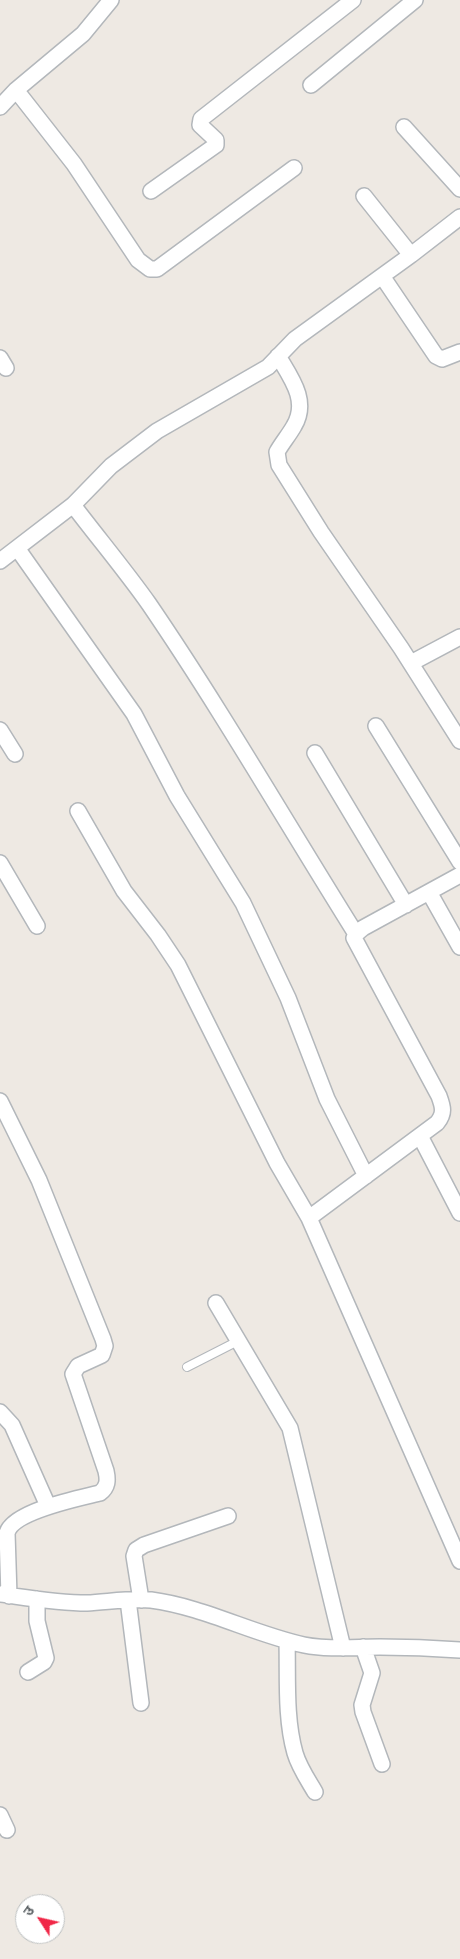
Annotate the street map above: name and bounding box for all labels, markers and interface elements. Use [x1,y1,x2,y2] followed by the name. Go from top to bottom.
[15,1894,65,1944] north arrow
[19,1902,38,1919] text: उ

